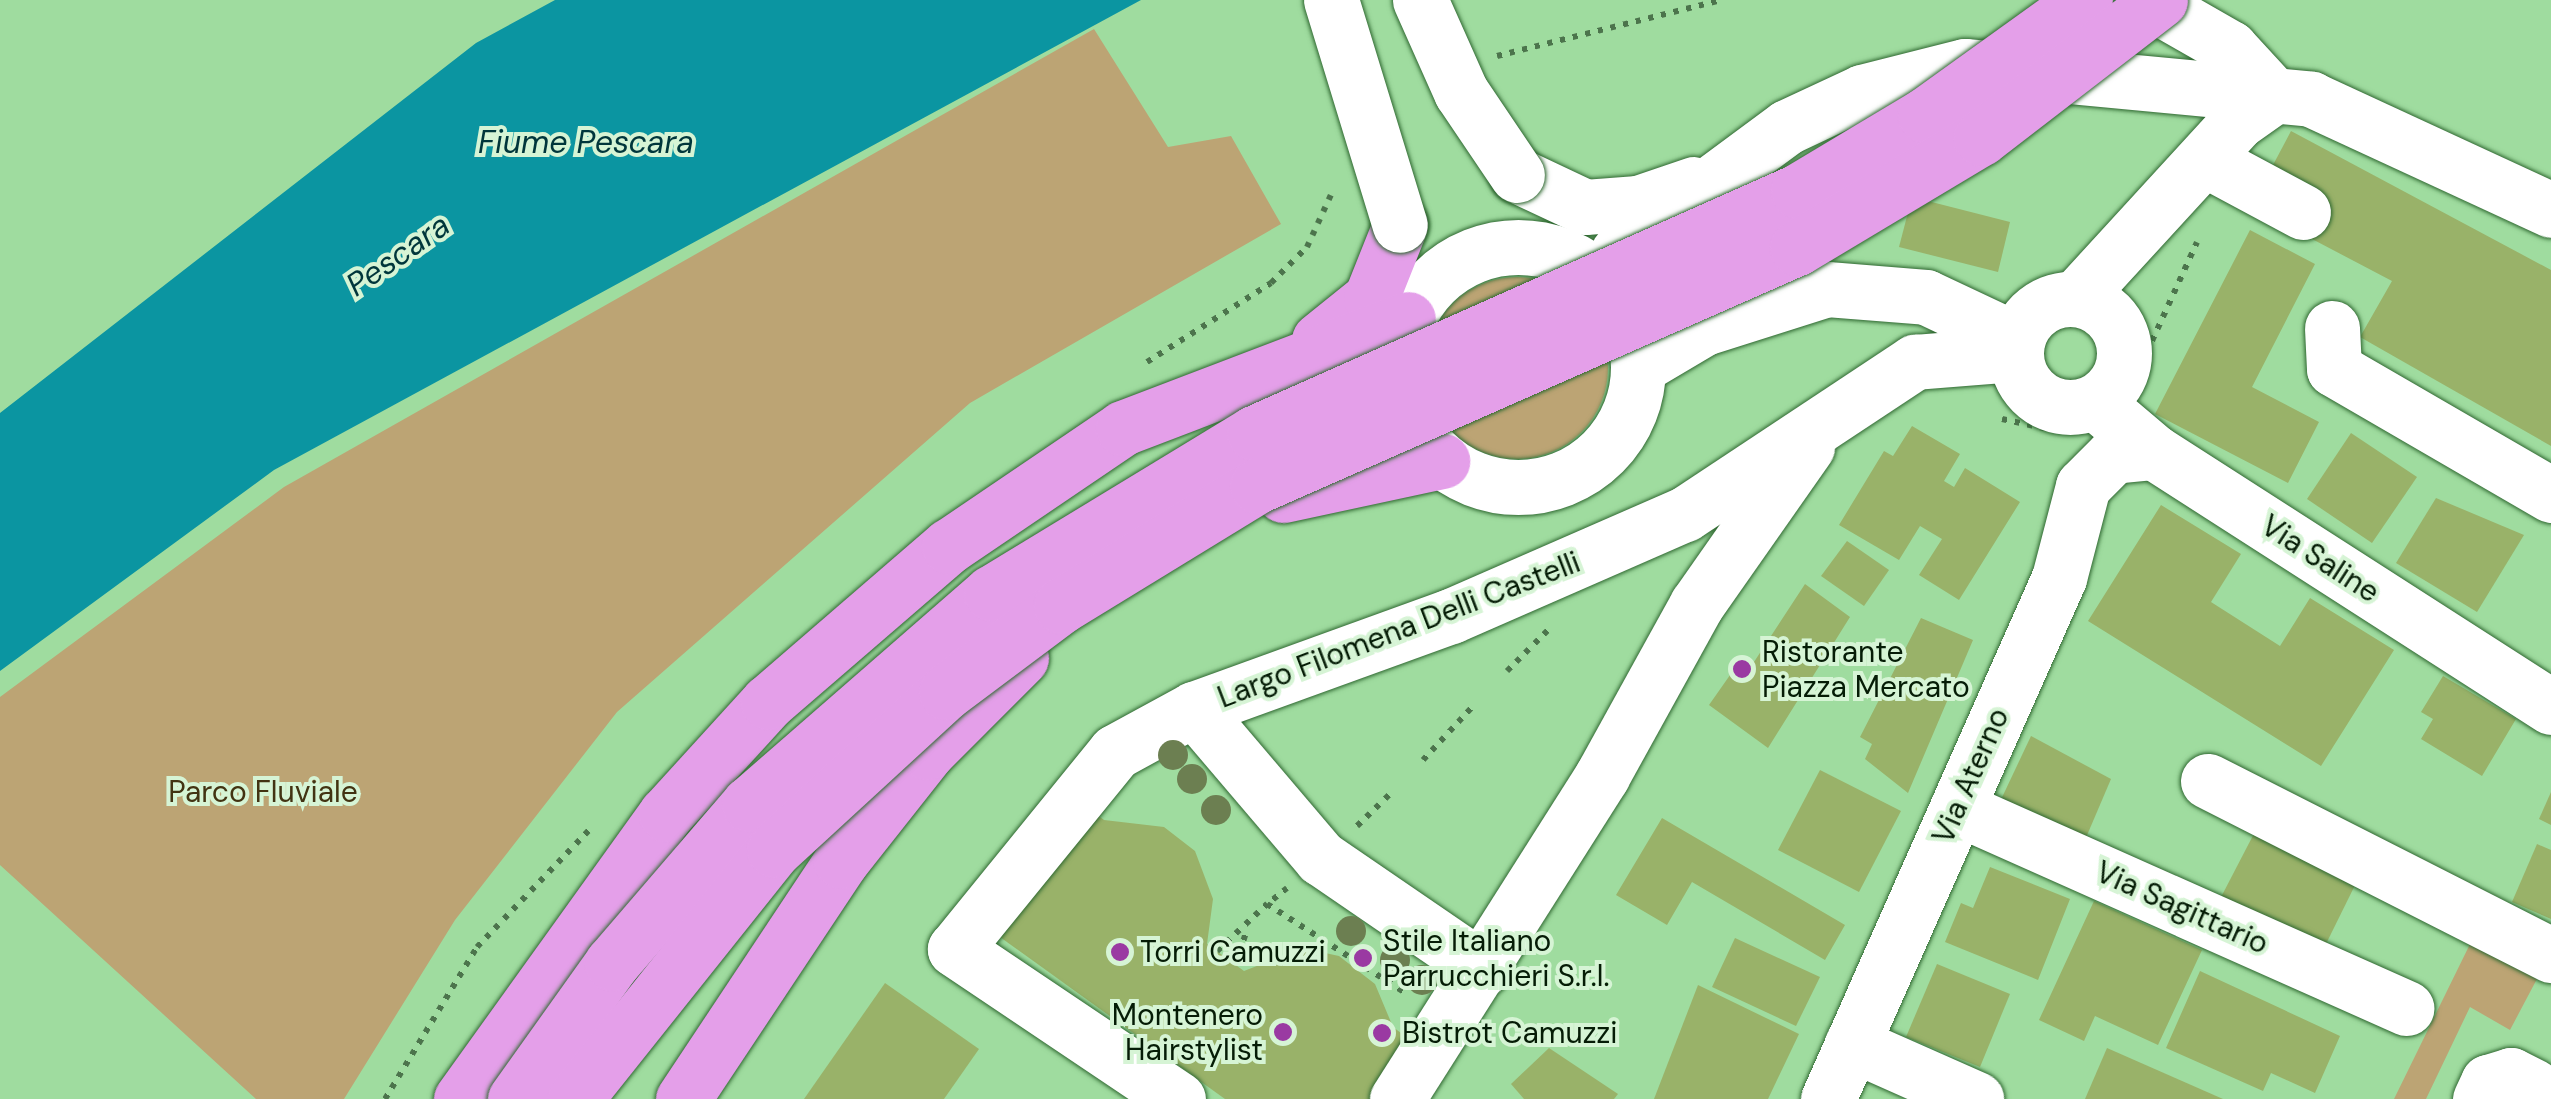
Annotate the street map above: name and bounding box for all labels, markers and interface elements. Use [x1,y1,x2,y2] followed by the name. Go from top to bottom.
[478,123,694,161] water label: Fiume Pescara
[339,206,457,304] water label: Pescara
[2254,508,2386,610] street label: Via Saline
[1213,544,1585,716] street label: Largo Filomena Delli Castelli
[1762,634,1970,704] place label: Ristorante Piazza Mercato
[1731,658,1753,680] marker: Ristorante Piazza Mercato
[1925,703,2017,849] street label: Via Aterno
[168,774,358,810] park label: Parco Fluviale
[2090,854,2274,962] street label: Via Sagittario
[1383,923,1609,994] place label: Stile Italiano Parrucchieri S.r.l.
[1140,934,1326,970] place label: Torri Camuzzi
[1109,941,1131,963] marker: Torri Camuzzi
[1352,947,1374,969] marker: Stile Italiano Parrucchieri S.r.l.
[1112,997,1263,1068] place label: Montenero Hairstylist
[1402,1015,1617,1051] place label: Bistrot Camuzzi
[1272,1021,1294,1043] marker: Montenero Hairstylist
[1371,1022,1393,1044] marker: Bistrot Camuzzi

